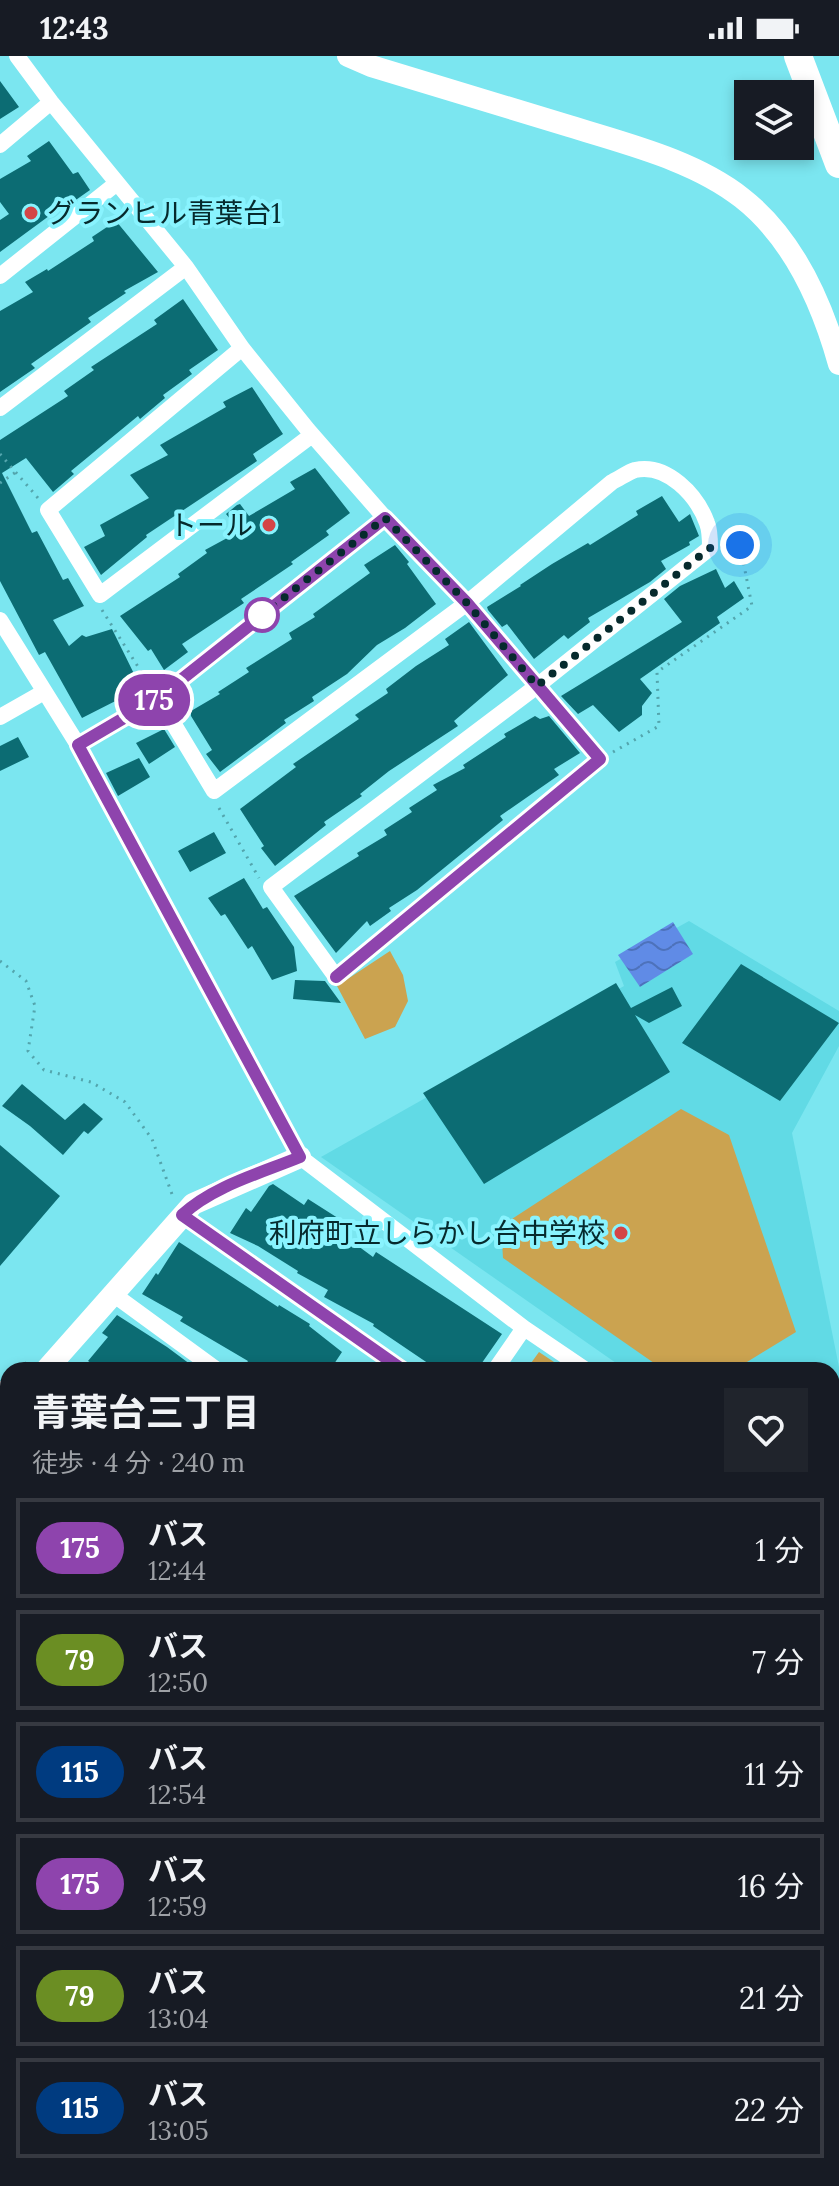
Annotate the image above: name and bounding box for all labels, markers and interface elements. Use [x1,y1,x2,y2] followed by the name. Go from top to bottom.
[40,9,109,47] text: 12:43
[734,80,814,160] map controls
[734,80,814,160] button: layers
[47,195,281,231] place label: グランヒル青葉台1
[22,204,40,222] marker: グランヒル青葉台1
[169,507,253,543] place label: トール
[260,516,278,534] marker: トール
[720,525,760,565] your location
[245,598,279,632] unlabelled marker
[108,674,200,726] line badge: 175
[134,682,174,718] text: 175
[269,1215,605,1251] place label: 利府町立しらかし台中学校
[612,1224,630,1242] marker: 利府町立しらかし台中学校
[32,1388,260,1436] text: 青葉台三丁目
[724,1388,808,1472] button: heart
[32,1446,245,1479] text: 徒歩 · 4 分 · 240 m
[148,1515,208,1553] text: バス
[60,1530,100,1566] text: 175
[755,1531,804,1569] text: 1 分
[148,1554,206,1587] text: 12:44
[148,1627,208,1665] text: バス
[65,1642,95,1678] text: 79
[752,1643,804,1681] text: 7 分
[148,1666,208,1699] text: 12:50
[148,1739,208,1777] text: バス
[61,1754,99,1790] text: 115
[744,1755,804,1793] text: 11 分
[148,1778,206,1811] text: 12:54
[148,1851,208,1889] text: バス
[60,1866,100,1902] text: 175
[738,1867,804,1905] text: 16 分
[148,1890,207,1923] text: 12:59
[148,1963,208,2001] text: バス
[65,1978,95,2014] text: 79
[739,1979,804,2017] text: 21 分
[148,2002,209,2035] text: 13:04
[148,2075,208,2113] text: バス
[61,2090,99,2126] text: 115
[734,2091,804,2129] text: 22 分
[148,2114,209,2147] text: 13:05

